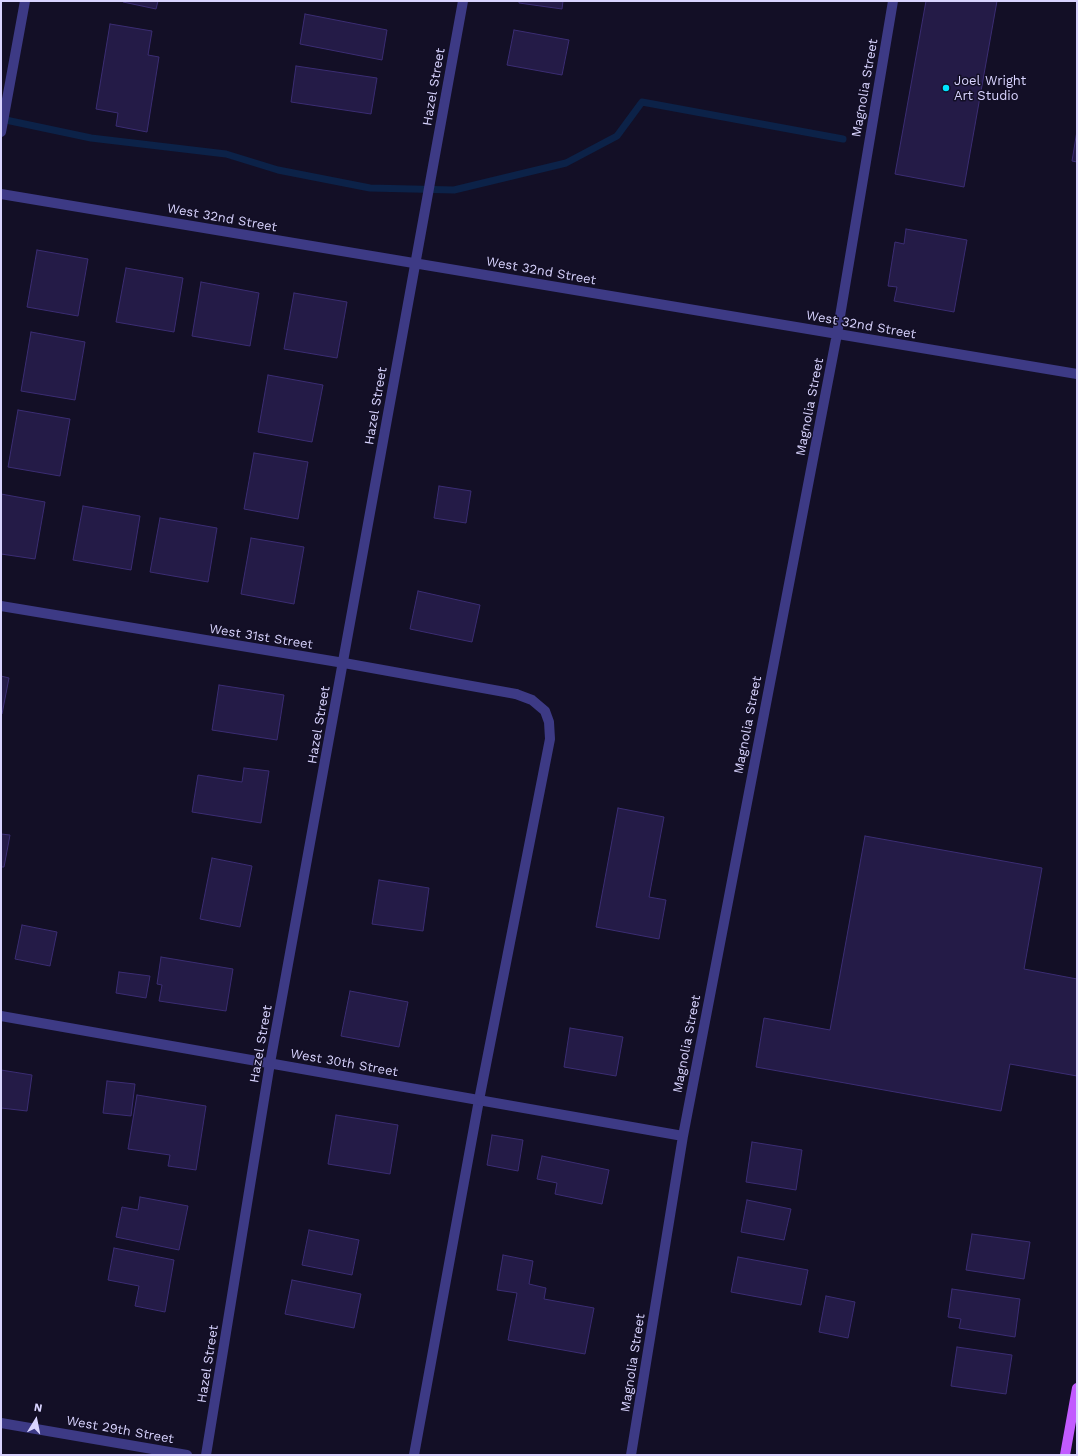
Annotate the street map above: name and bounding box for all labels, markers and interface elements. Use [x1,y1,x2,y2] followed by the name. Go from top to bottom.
[849,38,881,138] street label: Magnolia Street
[419,47,449,127] street label: Hazel Street
[954,73,1026,104] place label: Joel Wright Art Studio
[941,83,951,93] marker: Joel Wright Art Studio
[166,201,278,235] street label: West 32nd Street
[485,254,597,288] street label: West 32nd Street
[805,308,917,342] street label: West 32nd Street
[793,357,827,457] street label: Magnolia Street
[361,366,391,446] street label: Hazel Street
[208,621,314,653] street label: West 31st Street
[731,675,765,775] street label: Magnolia Street
[304,685,334,765] street label: Hazel Street
[670,994,704,1094] street label: Magnolia Street
[246,1004,276,1084] street label: Hazel Street
[289,1046,399,1080] street label: West 30th Street
[618,1313,648,1413] street label: Magnolia Street
[194,1324,222,1404] street label: Hazel Street
[16,1400,56,1440] north arrow
[33,1401,43,1415] text: N
[65,1413,175,1447] street label: West 29th Street

